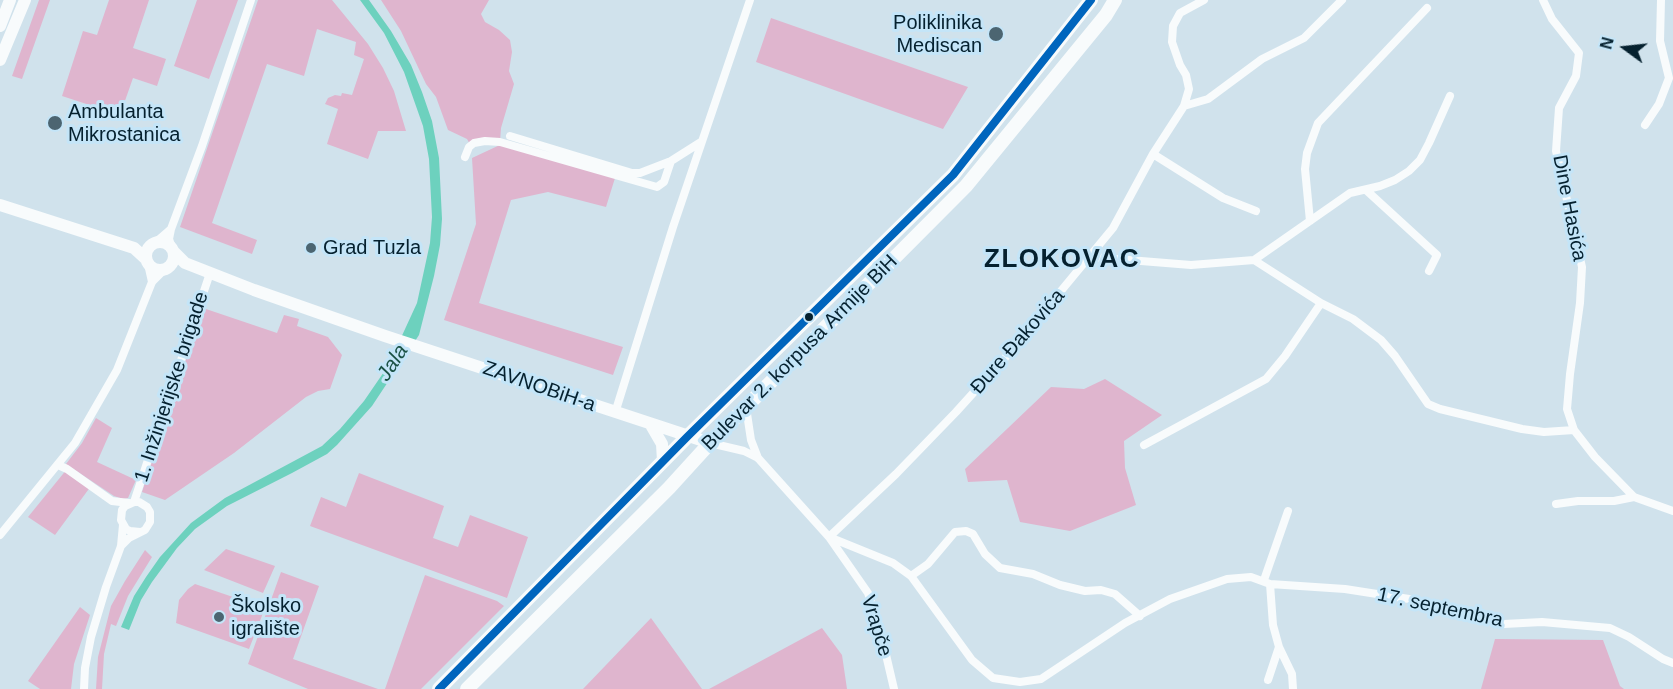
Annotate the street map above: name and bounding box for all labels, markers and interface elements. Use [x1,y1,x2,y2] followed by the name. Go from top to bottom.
[893,11,982,58] place label: Poliklinika Mediscan
[1595,18,1655,78] north arrow
[987,25,1005,43] marker: Poliklinika Mediscan
[1597,35,1617,51] text: N
[68,100,180,147] place label: Ambulanta Mikrostanica
[46,114,64,132] marker: Ambulanta Mikrostanica
[1547,153,1591,263] street label: Dine Hasića
[323,236,421,260] place label: Grad Tuzla
[304,241,318,255] marker: Grad Tuzla
[984,244,1140,276] district label: ZLOKOVAC
[697,250,903,456] street label: Bulevar 2. korpusa Armije BiH
[966,285,1070,399] street label: Đure Đakovića
[130,289,214,485] street label: 1. Inžinjerijske brigade
[803,311,815,323] unlabelled marker
[372,340,414,386] water label: Jala
[480,357,598,417] street label: ZAVNOBiH-a
[1375,583,1505,633] street label: 17. septembra
[855,593,897,659] street label: Vrapče
[231,594,301,641] place label: Školsko igralište
[212,610,226,624] marker: Školsko igralište

